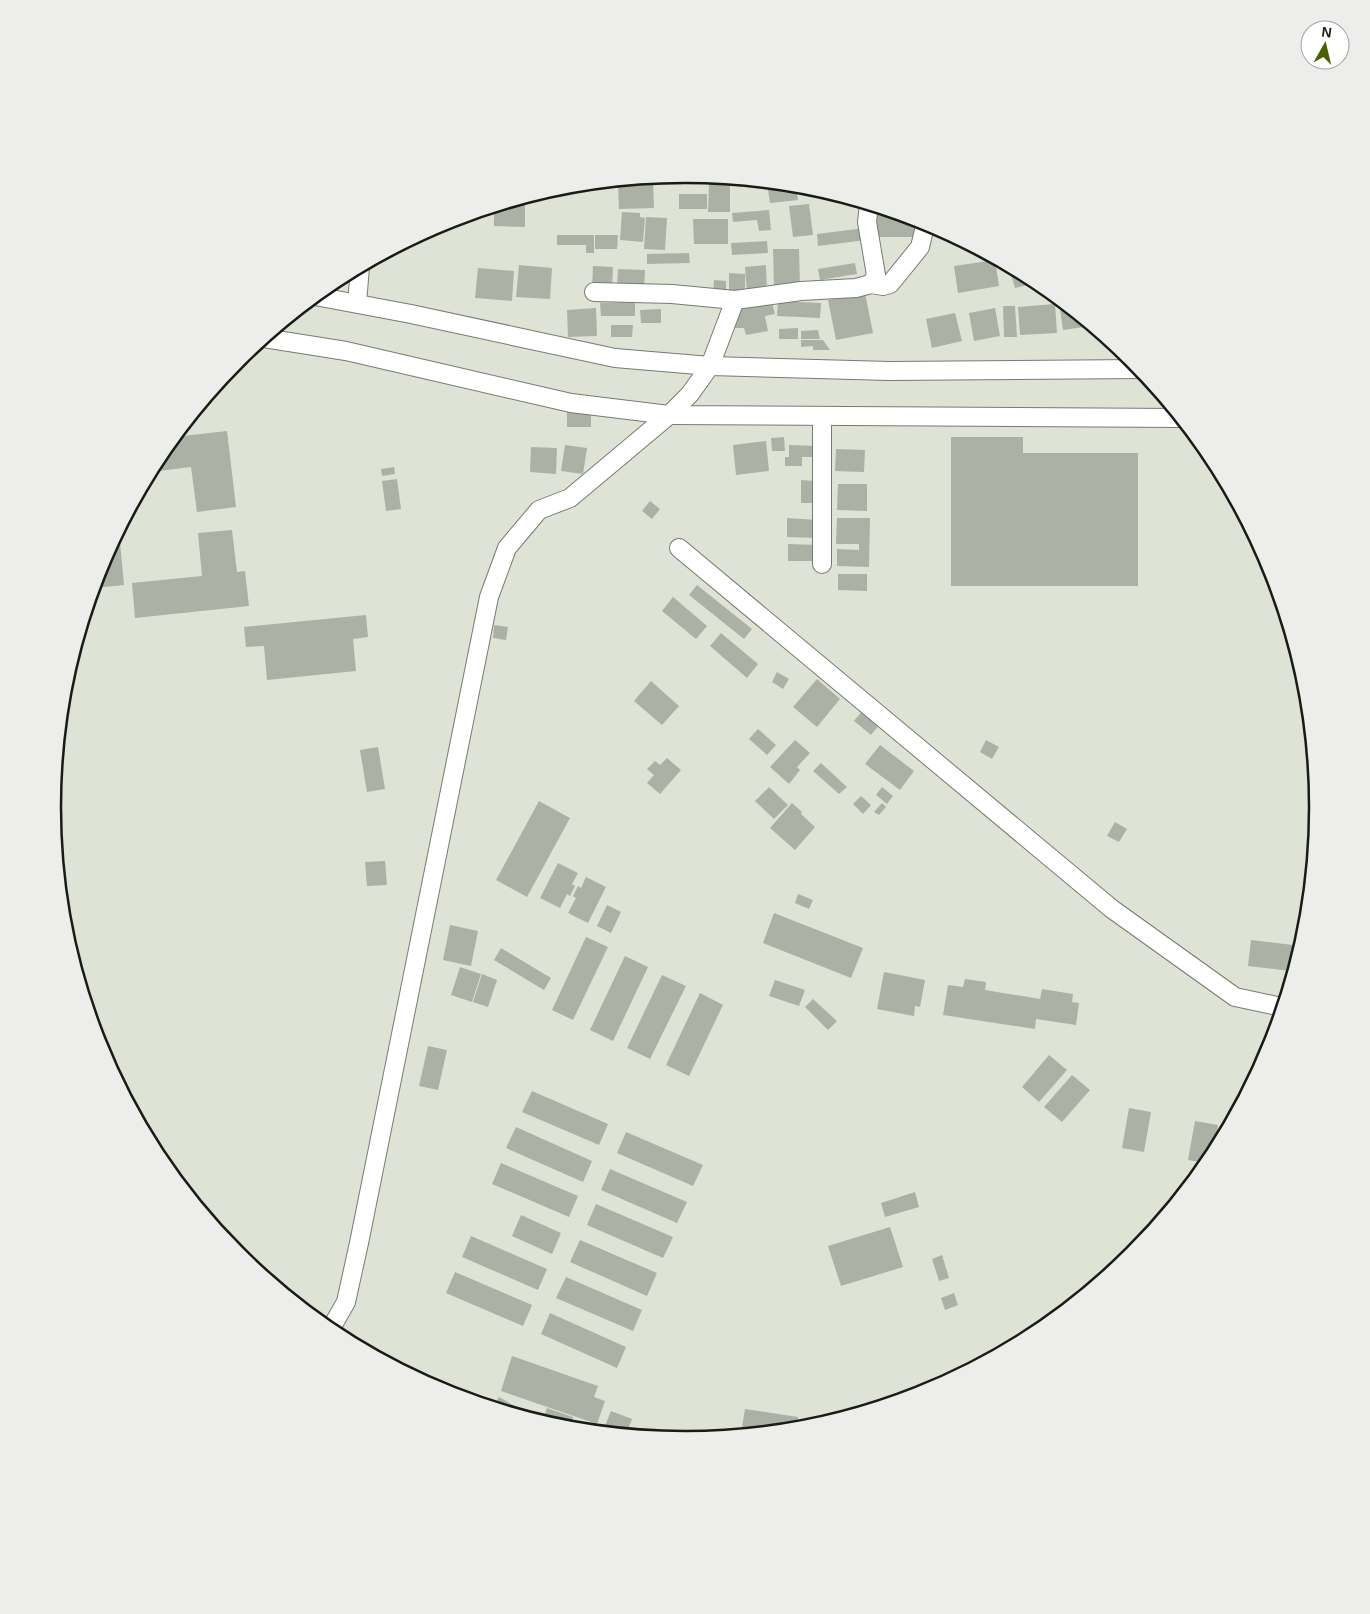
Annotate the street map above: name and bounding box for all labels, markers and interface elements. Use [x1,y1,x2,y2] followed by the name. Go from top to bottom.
[1300,20,1350,70] north arrow
[1321,23,1333,41] text: N

